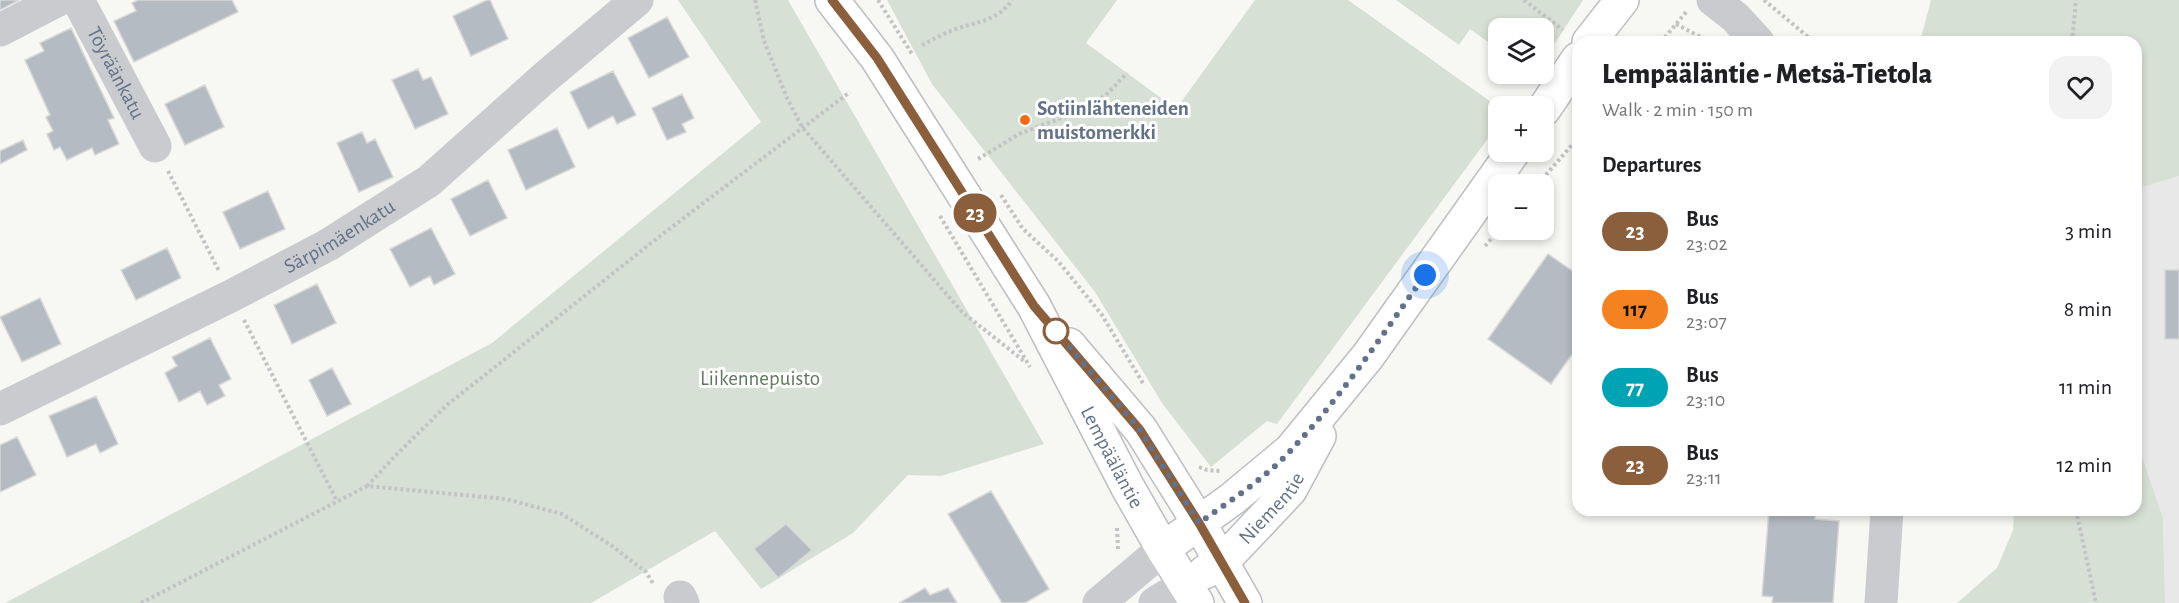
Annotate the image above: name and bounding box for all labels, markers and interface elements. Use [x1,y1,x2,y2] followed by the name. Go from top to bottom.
[1488,18,1554,240] map controls
[1488,18,1554,84] button: layers
[83,23,149,122] street label: Töyräänkatu
[2049,56,2112,119] button: heart
[1602,61,1932,89] text: Lempääläntie - Metsä-Tietola
[1488,96,1554,162] button: +
[1037,98,1189,143] place label: Sotiinlähteneiden muistomerkki
[1602,100,1753,120] text: Walk · 2 min · 150 m
[1018,113,1032,127] marker: Sotiinlähteneiden muistomerkki
[1602,154,1702,176] text: Departures
[1488,174,1554,240] button: −
[948,194,1002,232] line badge: 23
[280,195,399,277] street label: Särpimäenkatu
[966,203,984,224] text: 23
[1686,208,1719,230] text: Bus
[2065,220,2112,242] text: 3 min
[1626,221,1644,242] text: 23
[1686,234,1728,254] text: 23:02
[1410,260,1440,290] your location
[1686,286,1719,308] text: Bus
[2064,298,2112,320] text: 8 min
[1623,299,1647,320] text: 117
[1686,312,1727,332] text: 23:07
[1043,318,1069,344] unlabelled marker
[1686,364,1719,386] text: Bus
[700,368,820,389] park label: Liikennepuisto
[2059,376,2112,398] text: 11 min
[1626,377,1644,398] text: 77
[1686,390,1725,410] text: 23:10
[1077,402,1148,512] street label: Lempääläntie
[1686,442,1719,464] text: Bus
[2057,454,2112,476] text: 12 min
[1626,455,1644,476] text: 23
[1686,468,1722,488] text: 23:11
[1234,469,1308,548] street label: Niementie

